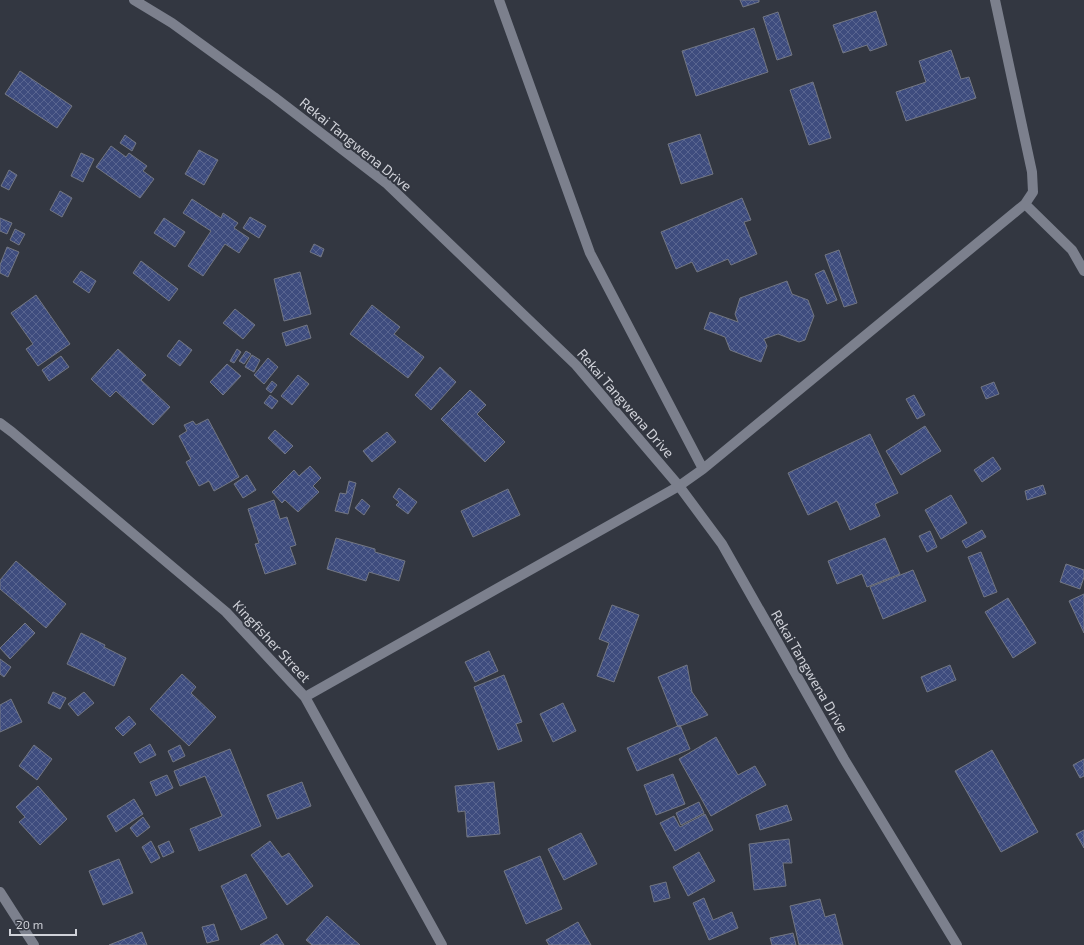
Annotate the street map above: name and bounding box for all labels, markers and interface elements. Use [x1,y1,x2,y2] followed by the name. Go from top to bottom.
[297,94,415,194] street label: Rekai Tangwena Drive
[574,345,678,461] street label: Rekai Tangwena Drive
[230,596,314,686] street label: Kingfisher Street
[768,607,852,735] street label: Rekai Tangwena Drive
[10,911,76,937] scale bar
[16,917,43,931] text: 20 m

